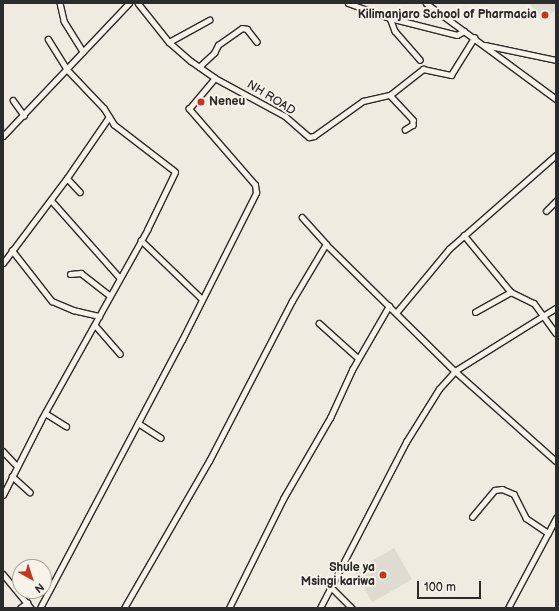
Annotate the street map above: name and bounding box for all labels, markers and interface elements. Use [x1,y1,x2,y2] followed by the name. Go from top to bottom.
[358,8,537,22] place label: Kilimanjaro School of Pharmacia
[540,10,550,20] marker: Kilimanjaro School of Pharmacia
[244,77,298,119] street label: NH ROAD
[209,95,245,109] place label: Neneu
[196,97,206,107] marker: Neneu
[12,559,52,599] north arrow
[301,561,375,589] place label: Shule ya Msingi kariwa
[378,570,388,580] marker: Shule ya Msingi kariwa
[419,573,483,599] scale bar
[32,580,47,596] text: N
[424,580,456,595] text: 100 m

